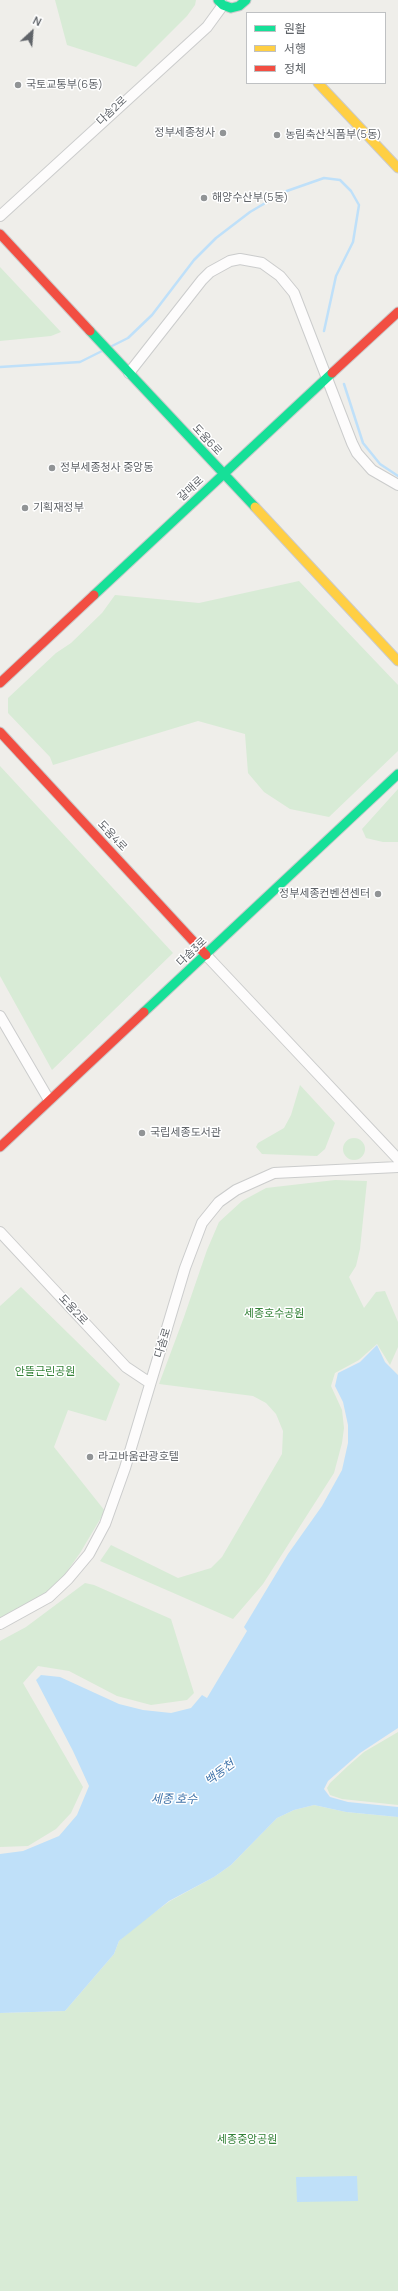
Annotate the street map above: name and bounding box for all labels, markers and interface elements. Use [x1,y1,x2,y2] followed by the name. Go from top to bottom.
[12,12,52,52] north arrow
[31,12,44,29] text: N
[246,12,386,84] legend
[284,20,306,37] text: 원활
[284,40,306,57] text: 서행
[284,60,306,77] text: 정체
[26,78,103,92] place label: 국토교통부(6동)
[13,80,23,90] marker: 국토교통부(6동)
[94,94,130,128] street label: 다솜2로
[154,126,215,140] place label: 정부세종청사
[218,128,228,138] marker: 정부세종청사
[285,128,382,142] place label: 농림축산식품부(5동)
[272,130,282,140] marker: 농림축산식품부(5동)
[212,191,288,205] place label: 해양수산부(5동)
[199,193,209,203] marker: 해양수산부(5동)
[189,422,225,458] street label: 도움6로
[60,461,153,475] place label: 정부세종청사 중앙동
[47,463,57,473] marker: 정부세종청사 중앙동
[175,474,207,504] street label: 갈매로
[33,501,84,515] place label: 기획재정부
[20,503,30,513] marker: 기획재정부
[95,818,129,854] street label: 도움4로
[279,887,370,901] place label: 정부세종컨벤션센터
[373,889,383,899] marker: 정부세종컨벤션센터
[174,935,210,969] street label: 다솜3로
[150,1126,221,1140] place label: 국립세종도서관
[137,1128,147,1138] marker: 국립세종도서관
[56,1292,90,1328] street label: 도움2로
[244,1307,304,1321] park label: 세종호수공원
[152,1327,174,1359] street label: 다솜로
[15,1365,75,1379] park label: 안뜰근린공원
[98,1450,179,1464] place label: 라고바움관광호텔
[85,1452,95,1462] marker: 라고바움관광호텔
[202,1757,238,1789] water label: 백동천
[151,1793,197,1807] water label: 세종 호수
[217,2133,277,2147] park label: 세종중앙공원

